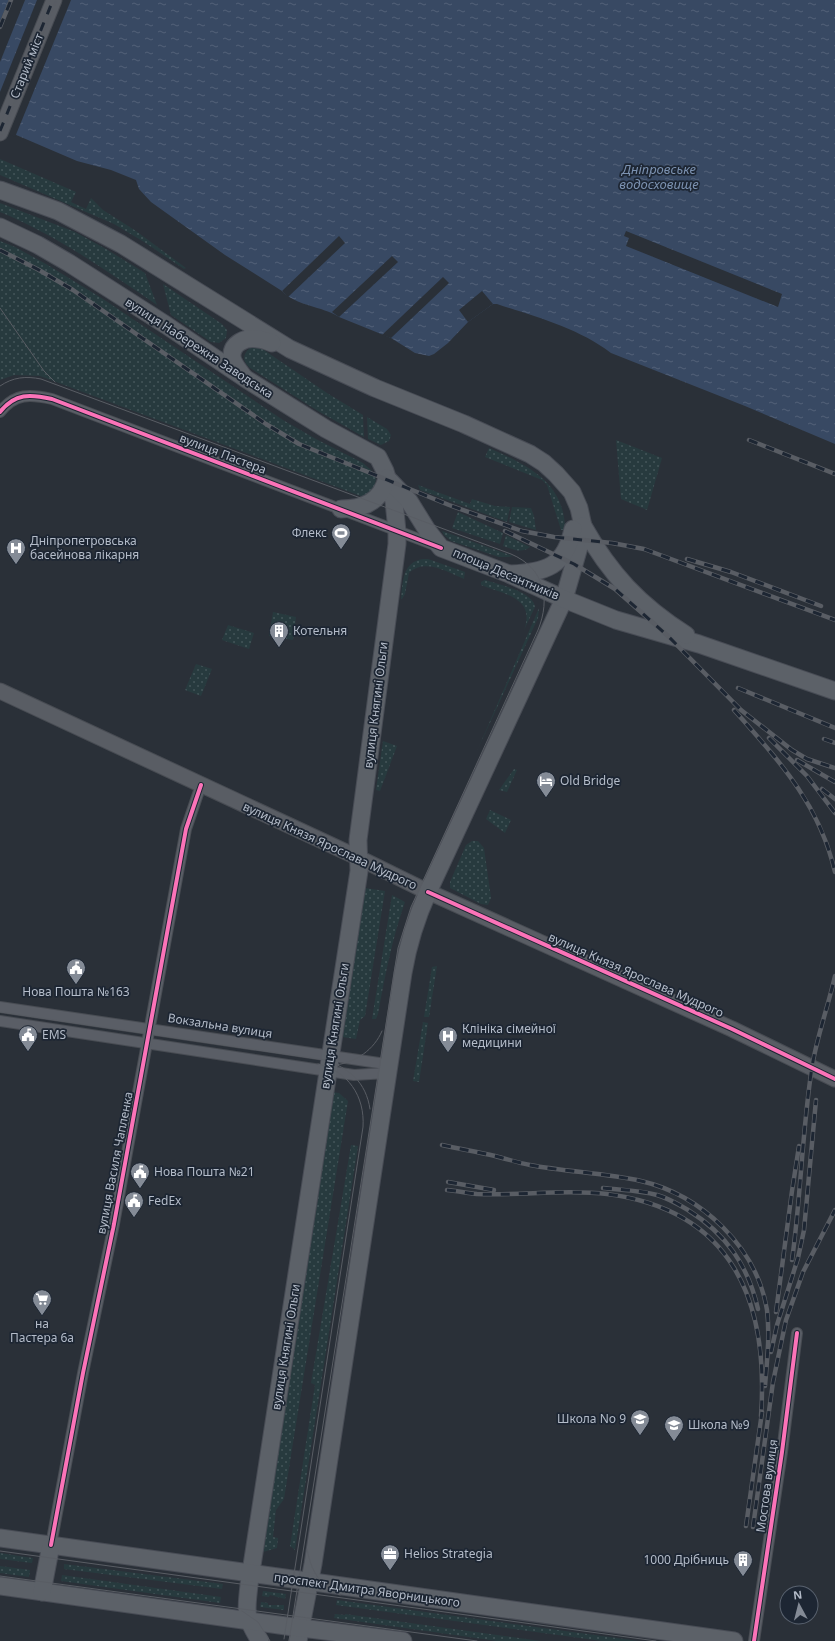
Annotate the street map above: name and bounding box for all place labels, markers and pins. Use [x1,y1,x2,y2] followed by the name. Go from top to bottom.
[330,522,352,550] sports icon: Флекс
[292,524,327,541] place label: Флекс
[30,532,139,563] place label: Дніпропетровська басейнова лікарня
[5,537,27,565] hospital icon: Дніпропетровська басейнова лікарня
[268,620,290,648] building icon: Котельня
[293,622,347,639] place label: Котельня
[535,770,557,798] hotel icon: Old Bridge
[560,772,621,789] place label: Old Bridge
[65,957,87,985] public building icon: Нова Пошта №163
[22,983,130,1000] place label: Нова Пошта №163
[462,1020,556,1051] place label: Клініка сімейної медицини
[17,1024,39,1052] public building icon: EMS
[437,1025,459,1053] hospital icon: Клініка сімейної медицини
[42,1026,67,1043] place label: EMS
[129,1161,151,1189] public building icon: Нова Пошта №21
[154,1163,255,1180] place label: Нова Пошта №21
[123,1190,145,1218] public building icon: FedEx
[148,1192,182,1209] place label: FedEx
[31,1288,53,1316] supermarket icon: на Пастера 6а
[10,1315,74,1346] place label: на Пастера 6а
[629,1408,651,1436] school or university icon: Школа No 9
[557,1410,626,1427] place label: Школа No 9
[663,1414,685,1442] school or university icon: Школа №9
[688,1416,750,1433] place label: Школа №9
[379,1543,401,1571] office icon: Helios Strategia
[404,1545,493,1562] place label: Helios Strategia
[732,1549,754,1577] building icon: 1000 Дрібниць
[643,1551,729,1568] place label: 1000 Дрібниць

